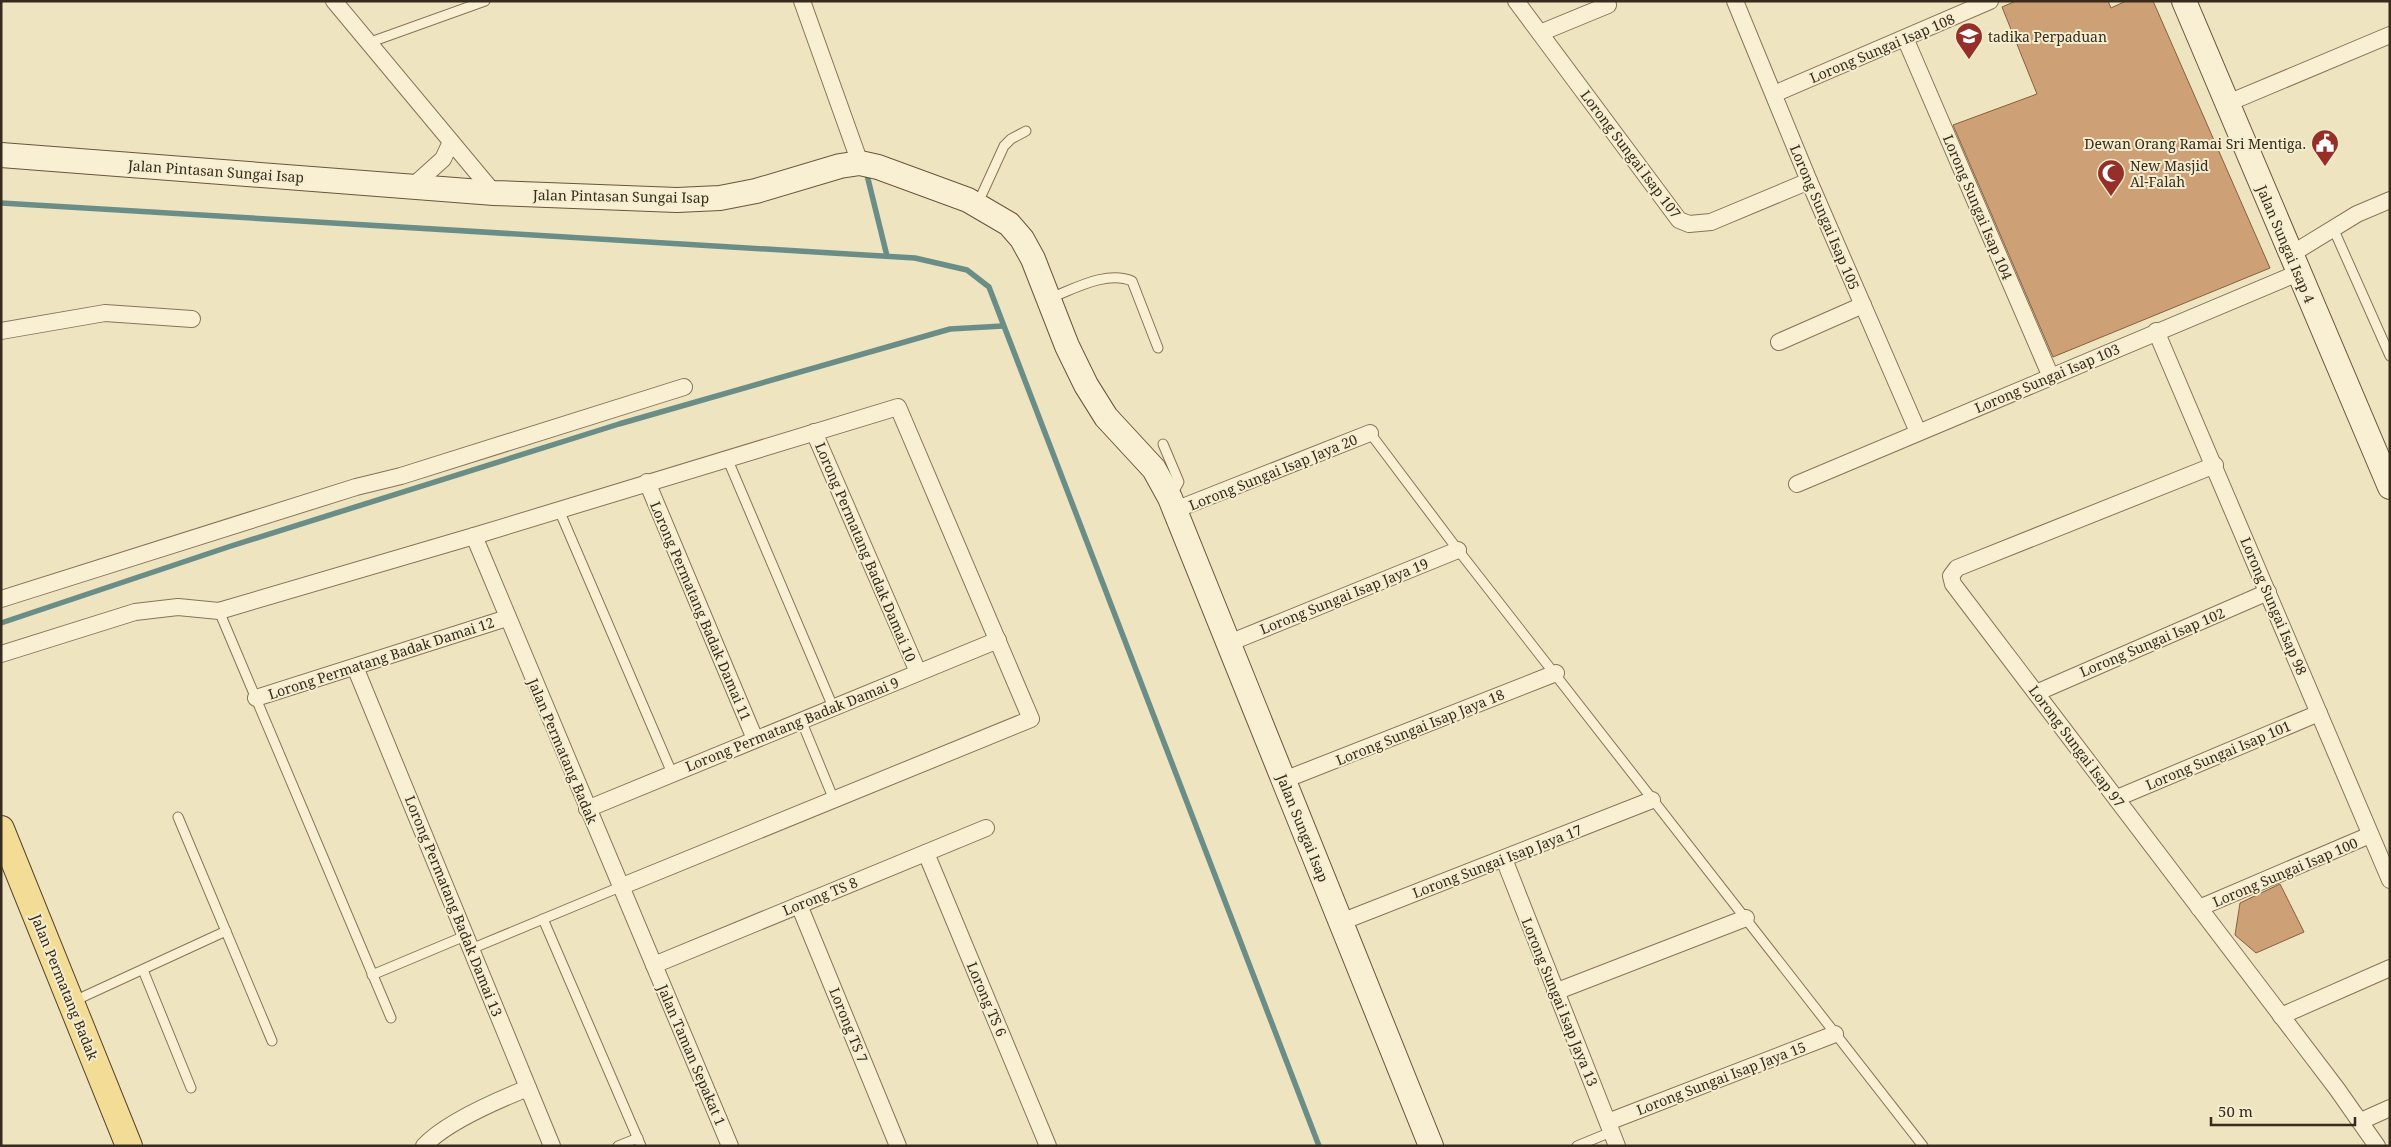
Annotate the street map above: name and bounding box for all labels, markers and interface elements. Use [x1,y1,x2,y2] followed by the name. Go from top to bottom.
[1807,9,1958,87] street label: Lorong Sungai Isap 108
[1954,21,1984,60] school or university icon: tadika Perpaduan
[1988,27,2107,46] place label: tadika Perpaduan
[1577,86,1686,222] street label: Lorong Sungai Isap 107
[2310,128,2340,167] public building icon: Dewan Orang Ramai Sri Mentiga.
[1939,132,2017,283] street label: Lorong Sungai Isap 104
[2084,134,2306,153] place label: Dewan Orang Ramai Sri Mentiga.
[1786,142,1864,292] street label: Lorong Sungai Isap 105
[126,155,305,187] street label: Jalan Pintasan Sungai Isap
[2130,156,2209,191] place label: New Masjid Al-Falah
[2096,158,2126,197] mosque icon: New Masjid Al-Falah
[2252,181,2319,306] street label: Jalan Sungai Isap 4
[532,185,709,207] street label: Jalan Pintasan Sungai Isap
[1972,339,2123,417] street label: Lorong Sungai Isap 103
[1186,429,1360,515] street label: Lorong Sungai Isap Jaya 20
[811,439,921,665] street label: Lorong Permatang Badak Damai 10
[646,498,756,724] street label: Lorong Permatang Badak Damai 11
[2236,534,2312,678] street label: Lorong Sungai Isap 98
[1257,553,1431,639] street label: Lorong Sungai Isap Jaya 19
[2077,603,2227,681] street label: Lorong Sungai Isap 102
[266,612,496,704] street label: Lorong Permatang Badak Damai 12
[682,672,902,776] street label: Lorong Permatang Badak Damai 9
[523,674,603,827] street label: Jalan Permatang Badak
[2025,681,2129,811] street label: Lorong Sungai Isap 97
[1333,684,1507,770] street label: Lorong Sungai Isap Jaya 18
[2143,716,2293,794] street label: Lorong Sungai Isap 101
[1272,770,1333,885] street label: Jalan Sungai Isap
[401,793,507,1019] street label: Lorong Permatang Badak Damai 13
[1410,820,1585,902] street label: Lorong Sungai Isap Jaya 17
[2210,833,2361,911] street label: Lorong Sungai Isap 100
[780,872,860,920] street label: Lorong TS 8
[27,910,103,1064] street label: Jalan Permatang Badak
[1517,915,1603,1089] street label: Lorong Sungai Isap Jaya 13
[963,959,1011,1039] street label: Lorong TS 6
[653,981,730,1129] street label: Jalan Taman Sepakat 1
[825,985,873,1065] street label: Lorong TS 7
[1634,1037,1808,1119] street label: Lorong Sungai Isap Jaya 15
[2211,1094,2355,1126] scale bar
[2218,1101,2253,1121] text: 50 m

